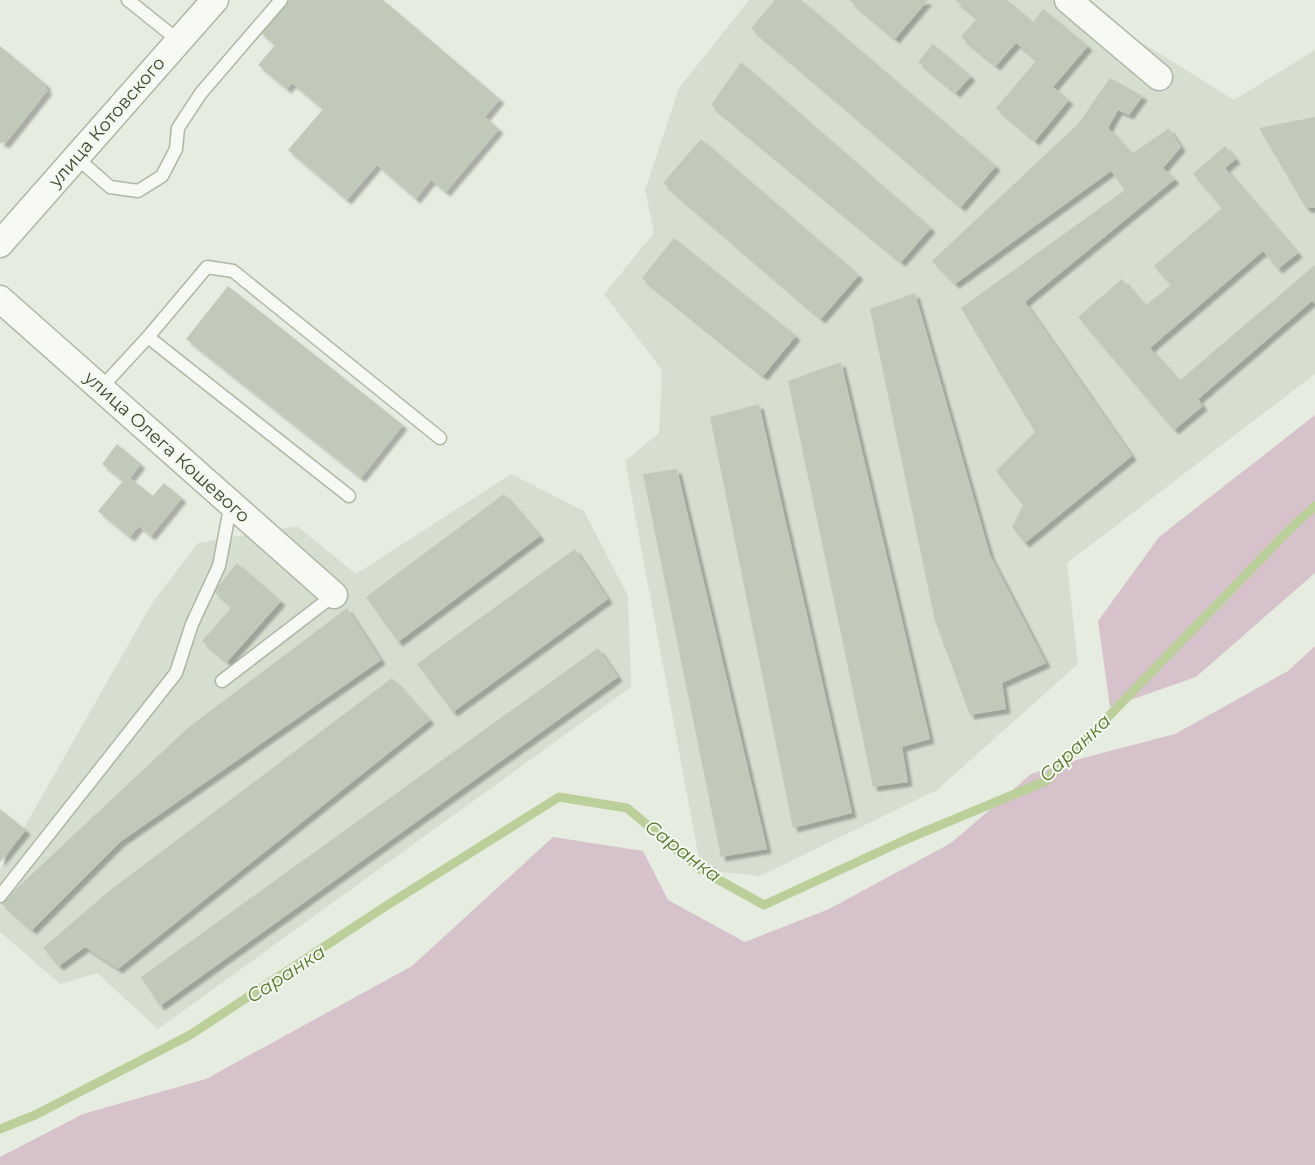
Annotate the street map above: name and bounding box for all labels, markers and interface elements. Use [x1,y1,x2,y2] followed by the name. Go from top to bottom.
[44,52,170,193] street label: улица Котовского
[79,366,254,527] street label: улица Олега Кошевого
[1034,709,1116,787] water label: Саранка
[640,815,726,887] water label: Саранка
[242,940,330,1008] water label: Саранка

